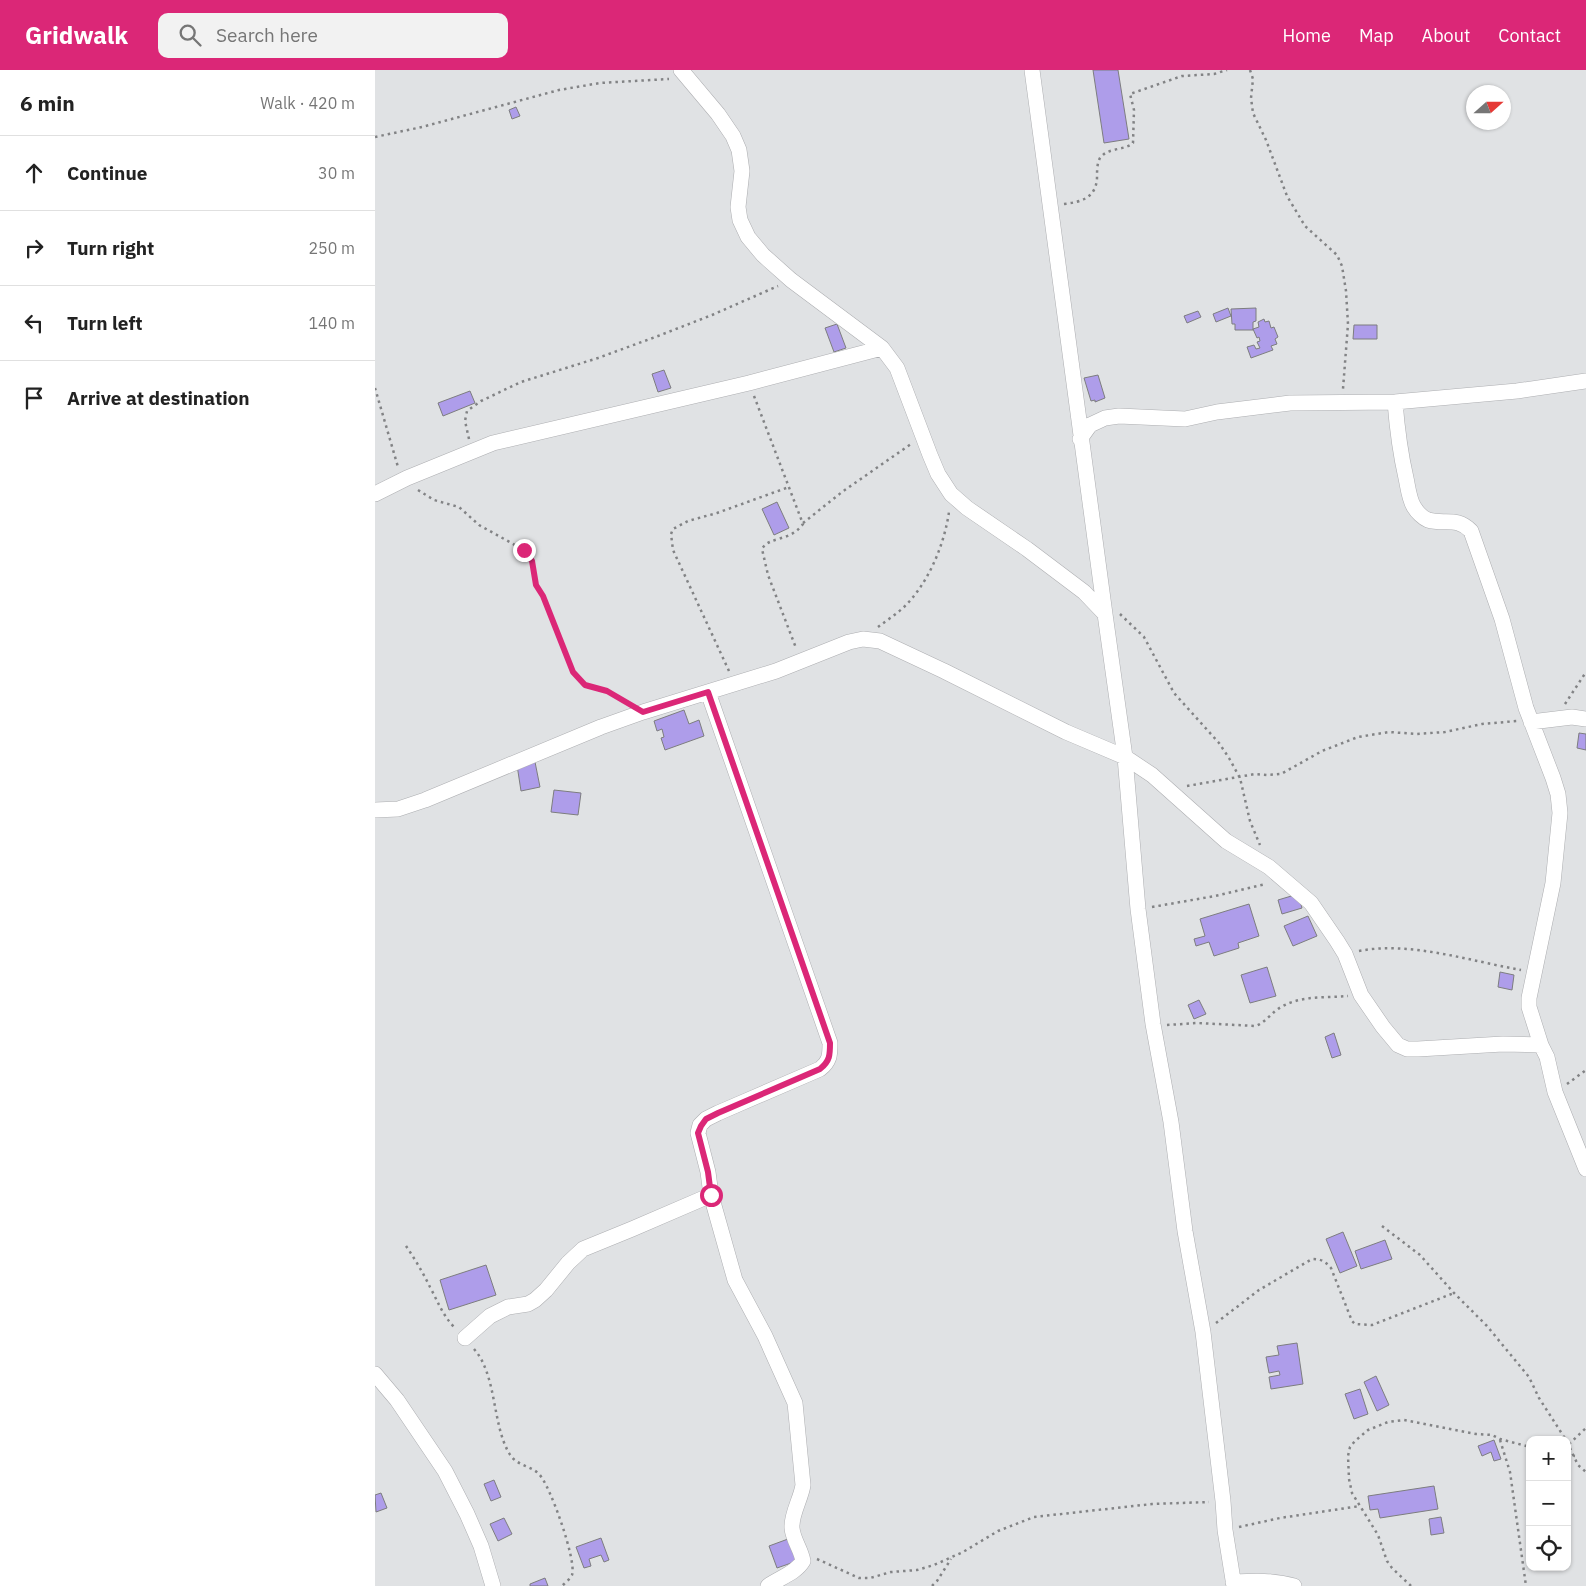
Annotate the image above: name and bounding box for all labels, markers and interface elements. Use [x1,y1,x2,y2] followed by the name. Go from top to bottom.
[158,13,508,58] search box
[25,19,128,51] text: Gridwalk
[176,21,204,49] icon: search
[216,23,318,47] text: Search here
[1283,24,1331,47] text: Home
[1359,24,1394,47] text: Map
[1422,24,1470,47] text: About
[1498,24,1561,47] text: Contact
[1466,85,1511,130] north arrow
[20,89,75,117] text: 6 min
[260,93,355,113] text: Walk · 420 m
[20,159,48,187] icon: ahead
[67,161,147,185] text: Continue
[318,163,355,183] text: 30 m
[20,234,48,262] icon: right
[67,236,154,260] text: Turn right
[308,238,355,258] text: 250 m
[20,309,48,337] icon: left
[67,311,143,335] text: Turn left
[308,313,355,333] text: 140 m
[20,384,48,412] icon: arrive
[67,386,250,410] text: Arrive at destination
[513,539,536,562] route end
[700,1184,723,1207] route start
[1526,1436,1571,1571] map controls
[1526,1436,1571,1481] button: +
[1526,1481,1571,1526] button: −
[1526,1526,1571,1571] button: locate

